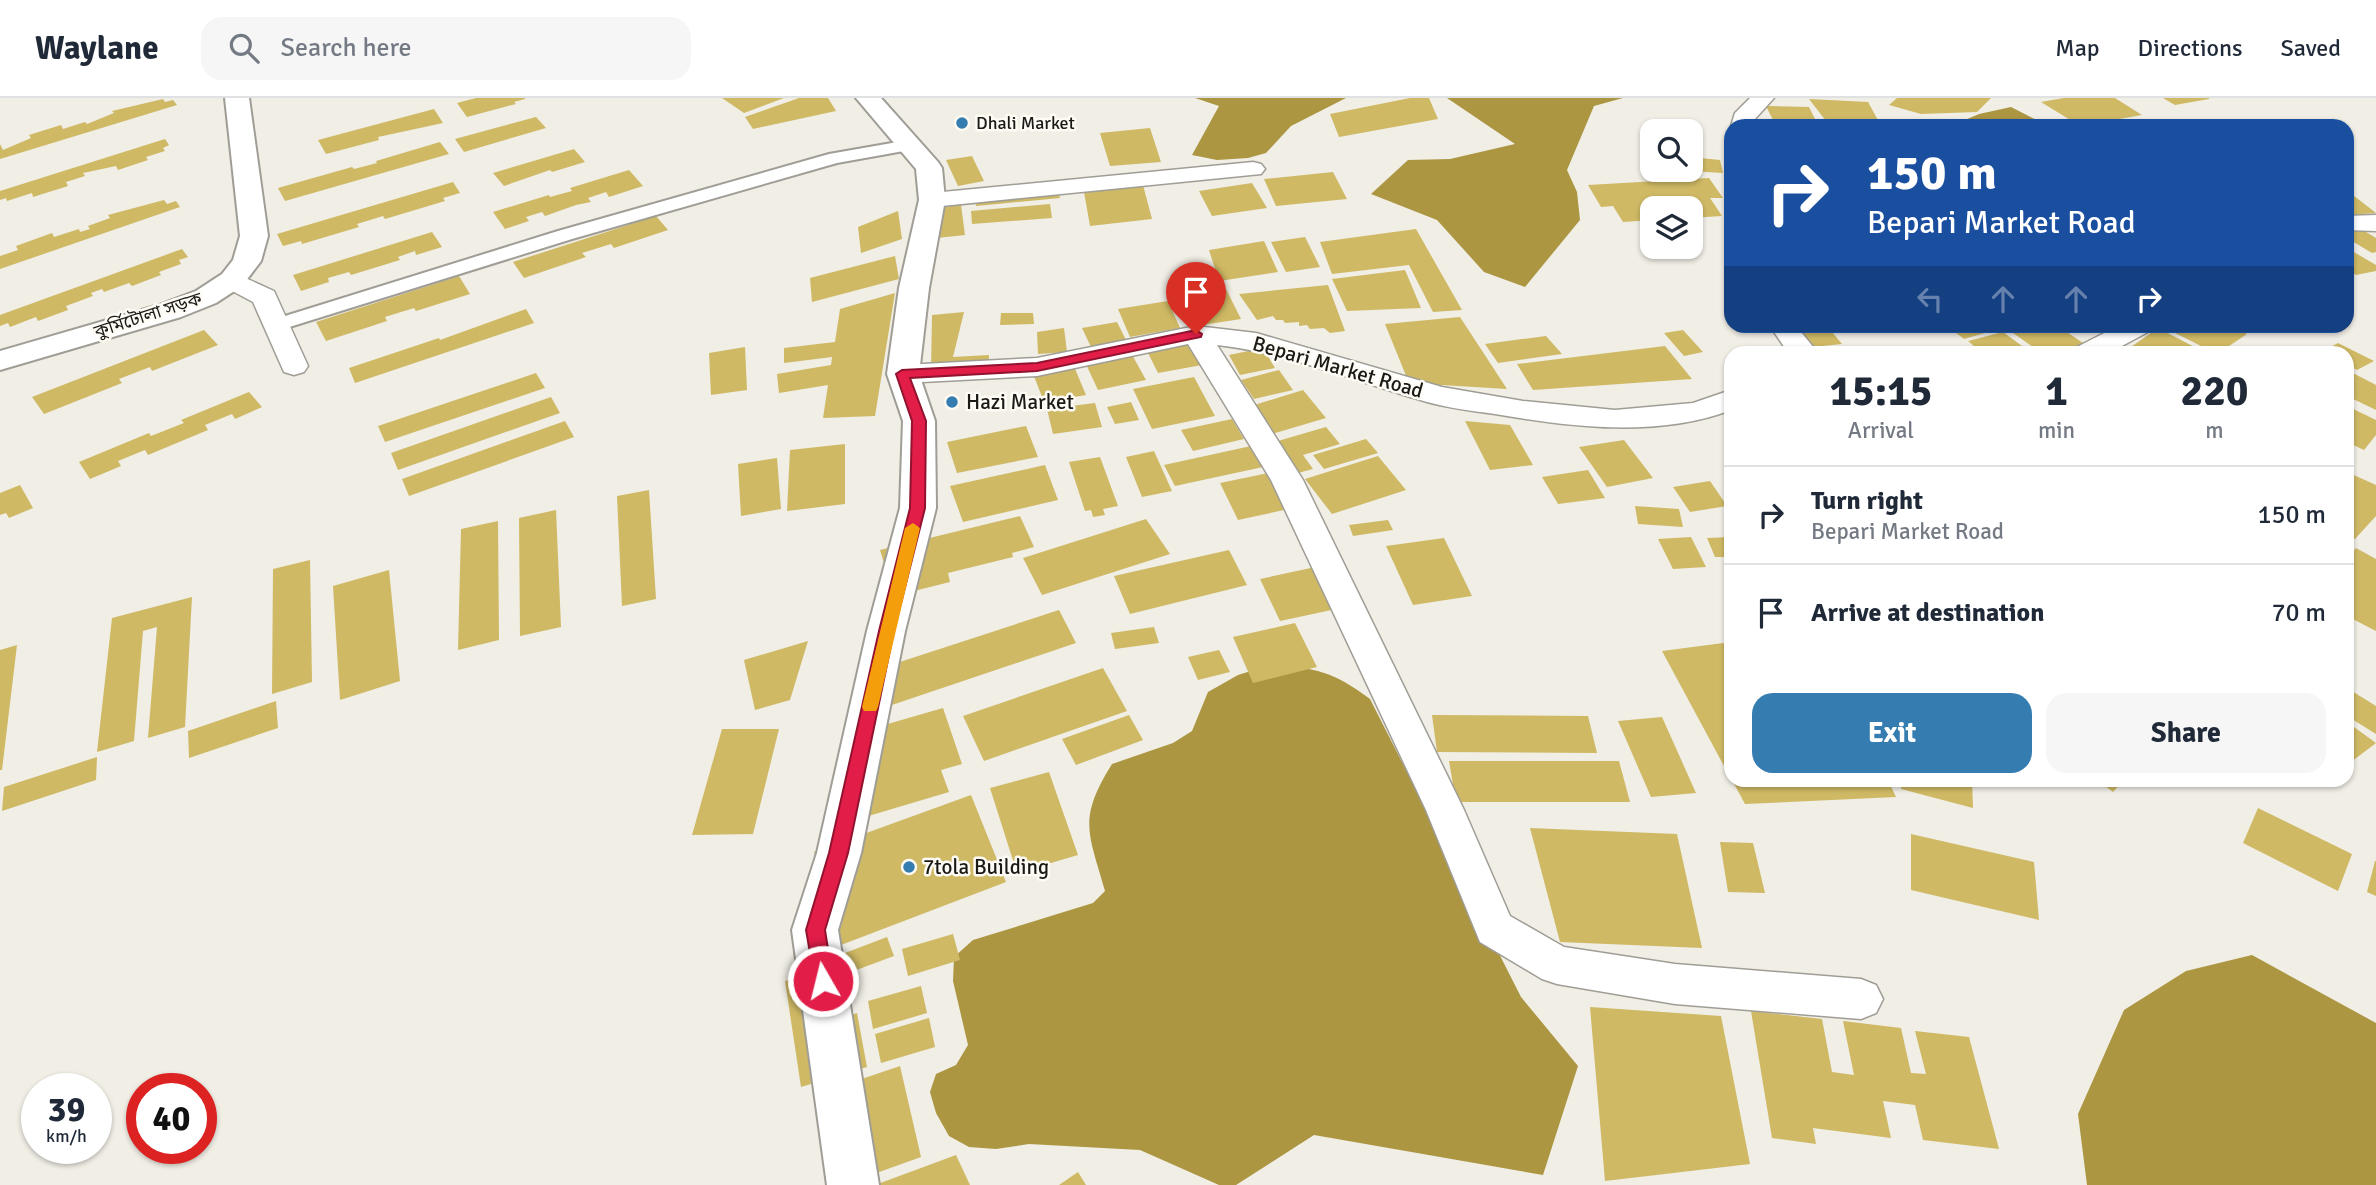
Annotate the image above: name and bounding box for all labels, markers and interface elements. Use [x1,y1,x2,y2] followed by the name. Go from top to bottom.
[201,17,691,80] search box
[35,28,159,69] text: Waylane
[225,29,263,67] icon: search
[281,32,412,64] text: Search here
[2055,33,2100,63] text: Map
[2138,33,2243,63] text: Directions
[2281,33,2341,63] text: Saved
[976,112,1075,134] place label: Dhali Market
[954,115,970,131] marker: Dhali Market
[1640,119,1703,259] map controls
[1640,119,1703,182] button: search
[1867,143,1997,203] text: 150 m
[1752,147,1843,238] icon: right
[1640,196,1703,259] button: layers
[1867,203,2136,242] text: Bepari Market Road
[1166,262,1226,334] pin
[1177,273,1215,311] icon: arrive
[1911,280,1949,318] icon: left
[1984,280,2022,318] icon: ahead
[2057,280,2095,318] icon: ahead
[2130,280,2168,318] icon: right
[90,287,205,343] street label: কুর্মিটোলা সড়ক
[1250,330,1426,404] street label: Bepari Market Road
[1829,366,1933,417] text: 15:15
[2045,366,2068,417] text: 1
[2180,366,2249,417] text: 220
[966,389,1074,415] place label: Hazi Market
[944,394,960,410] marker: Hazi Market
[1848,416,1914,445] text: Arrival
[2038,416,2075,445] text: min
[2205,416,2224,445] text: m
[1811,485,1923,517] text: Turn right
[1752,496,1790,534] icon: right
[2257,499,2326,531] text: 150 m
[1811,517,2004,546] text: Bepari Market Road
[1752,594,1790,632] icon: arrive
[1811,597,2044,629] text: Arrive at destination
[2271,597,2326,629] text: 70 m
[1752,693,2032,773] button: Exit
[2046,693,2326,773] button: Share
[923,854,1049,880] place label: 7tola Building
[901,859,917,875] marker: 7tola Building
[786,944,860,1018] position arrow
[126,1073,217,1164] speed limit sign: 40
[48,1088,85,1131] text: 39
[46,1125,87,1147] text: km/h

